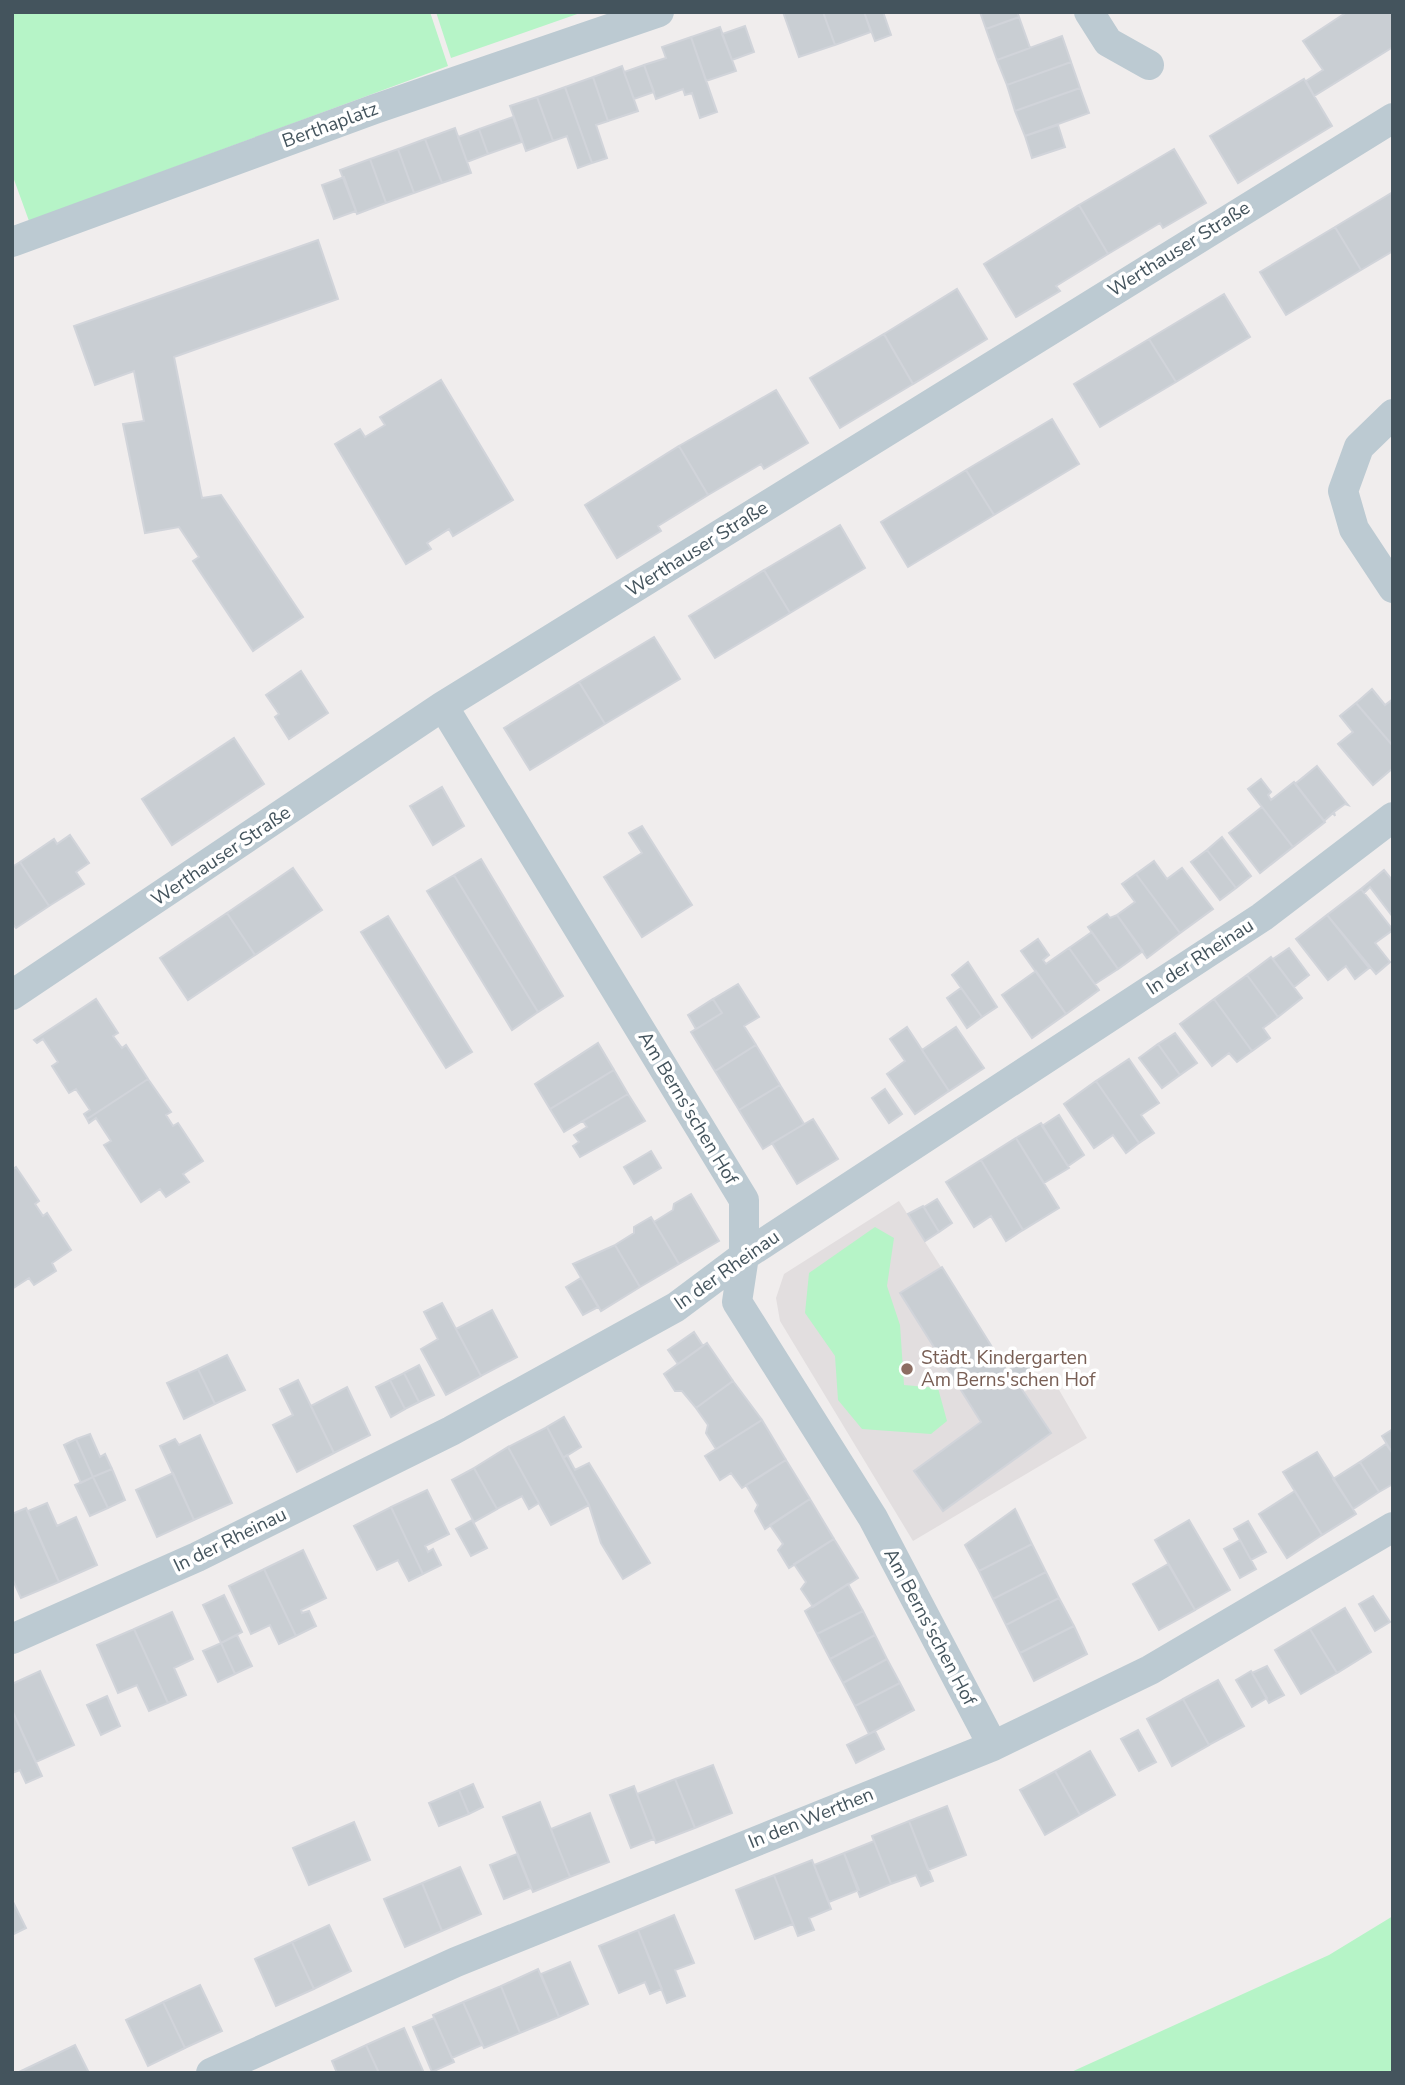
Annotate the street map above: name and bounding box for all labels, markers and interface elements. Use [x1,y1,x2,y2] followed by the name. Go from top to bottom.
[279,96,382,154] street label: Berthaplatz
[1103,195,1255,303] street label: Werthauser Straße
[621,495,773,603] street label: Werthauser Straße
[146,800,296,912] street label: Werthauser Straße
[1141,913,1259,1001] street label: In der Rheinau
[632,1026,744,1190] street label: Am Berns'schen Hof
[669,1224,785,1316] street label: In der Rheinau
[921,1345,1096,1393] place label: Städt. Kindergarten Am Berns'schen Hof
[899,1361,915,1377] marker: Städt. Kindergarten Am Berns'schen Hof
[169,1501,291,1579] street label: In der Rheinau
[878,1544,983,1711] street label: Am Berns'schen Hof
[744,1781,878,1855] street label: In den Werthen

